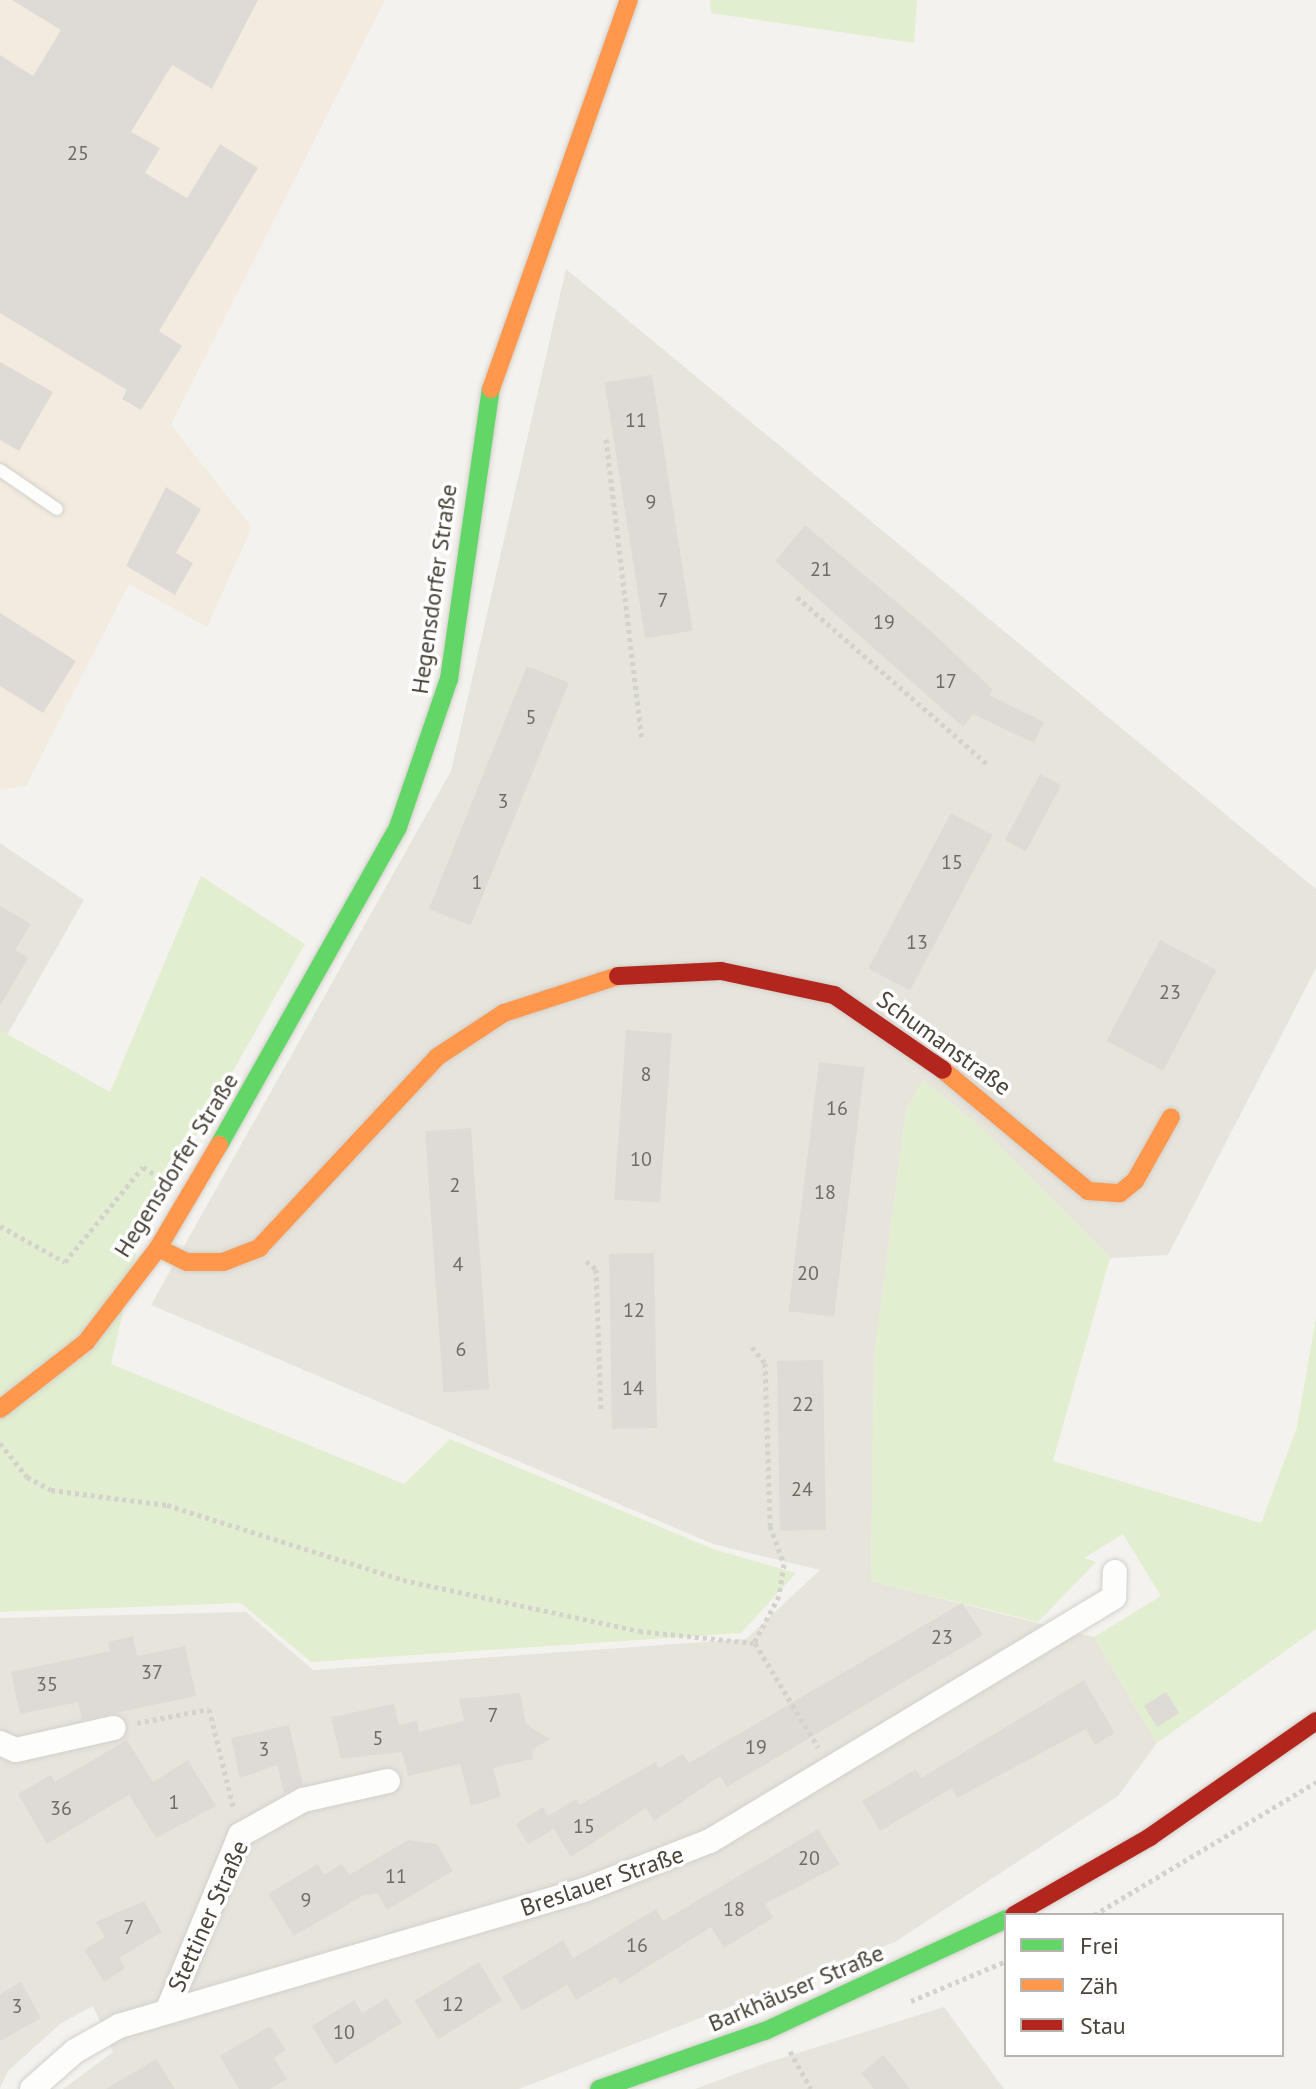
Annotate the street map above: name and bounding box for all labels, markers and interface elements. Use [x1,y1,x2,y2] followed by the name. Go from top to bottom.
[67,141,89,165] house number: 25
[625,408,647,432] house number: 11
[405,482,463,696] street label: Hegensdorfer Straße
[646,490,656,514] house number: 9
[810,557,832,581] house number: 21
[658,588,668,612] house number: 7
[873,610,895,634] house number: 19
[935,669,957,693] house number: 17
[526,705,536,729] house number: 5
[498,789,508,813] house number: 3
[941,850,963,874] house number: 15
[472,870,482,894] house number: 1
[906,930,928,954] house number: 13
[1159,980,1181,1004] house number: 23
[871,985,1017,1101] street label: Schumanstraße
[641,1062,651,1086] house number: 8
[108,1068,244,1262] street label: Hegensdorfer Straße
[826,1096,848,1120] house number: 16
[630,1147,652,1171] house number: 10
[450,1173,460,1197] house number: 2
[814,1180,836,1204] house number: 18
[453,1252,463,1276] house number: 4
[797,1261,819,1285] house number: 20
[623,1298,645,1322] house number: 12
[456,1337,466,1361] house number: 6
[622,1376,644,1400] house number: 14
[792,1392,814,1416] house number: 22
[791,1477,813,1501] house number: 24
[931,1625,953,1649] house number: 23
[141,1660,163,1684] house number: 37
[36,1672,58,1696] house number: 35
[488,1703,498,1727] house number: 7
[373,1726,383,1750] house number: 5
[745,1735,767,1759] house number: 19
[259,1737,269,1761] house number: 3
[169,1790,179,1814] house number: 1
[50,1796,72,1820] house number: 36
[573,1814,595,1838] house number: 15
[162,1836,254,1996] street label: Stettiner Straße
[517,1840,687,1922] street label: Breslauer Straße
[798,1846,820,1870] house number: 20
[385,1864,407,1888] house number: 11
[301,1888,311,1912] house number: 9
[723,1897,745,1921] house number: 18
[1004,1913,1284,2057] legend
[124,1915,134,1939] house number: 7
[1080,1930,1119,1961] text: Frei
[626,1933,648,1957] house number: 16
[704,1938,888,2038] street label: Barkhäuser Straße
[1080,1970,1118,2001] text: Zäh
[442,1992,464,2016] house number: 12
[12,1994,22,2018] house number: 3
[1080,2010,1126,2041] text: Stau
[333,2020,355,2044] house number: 10

